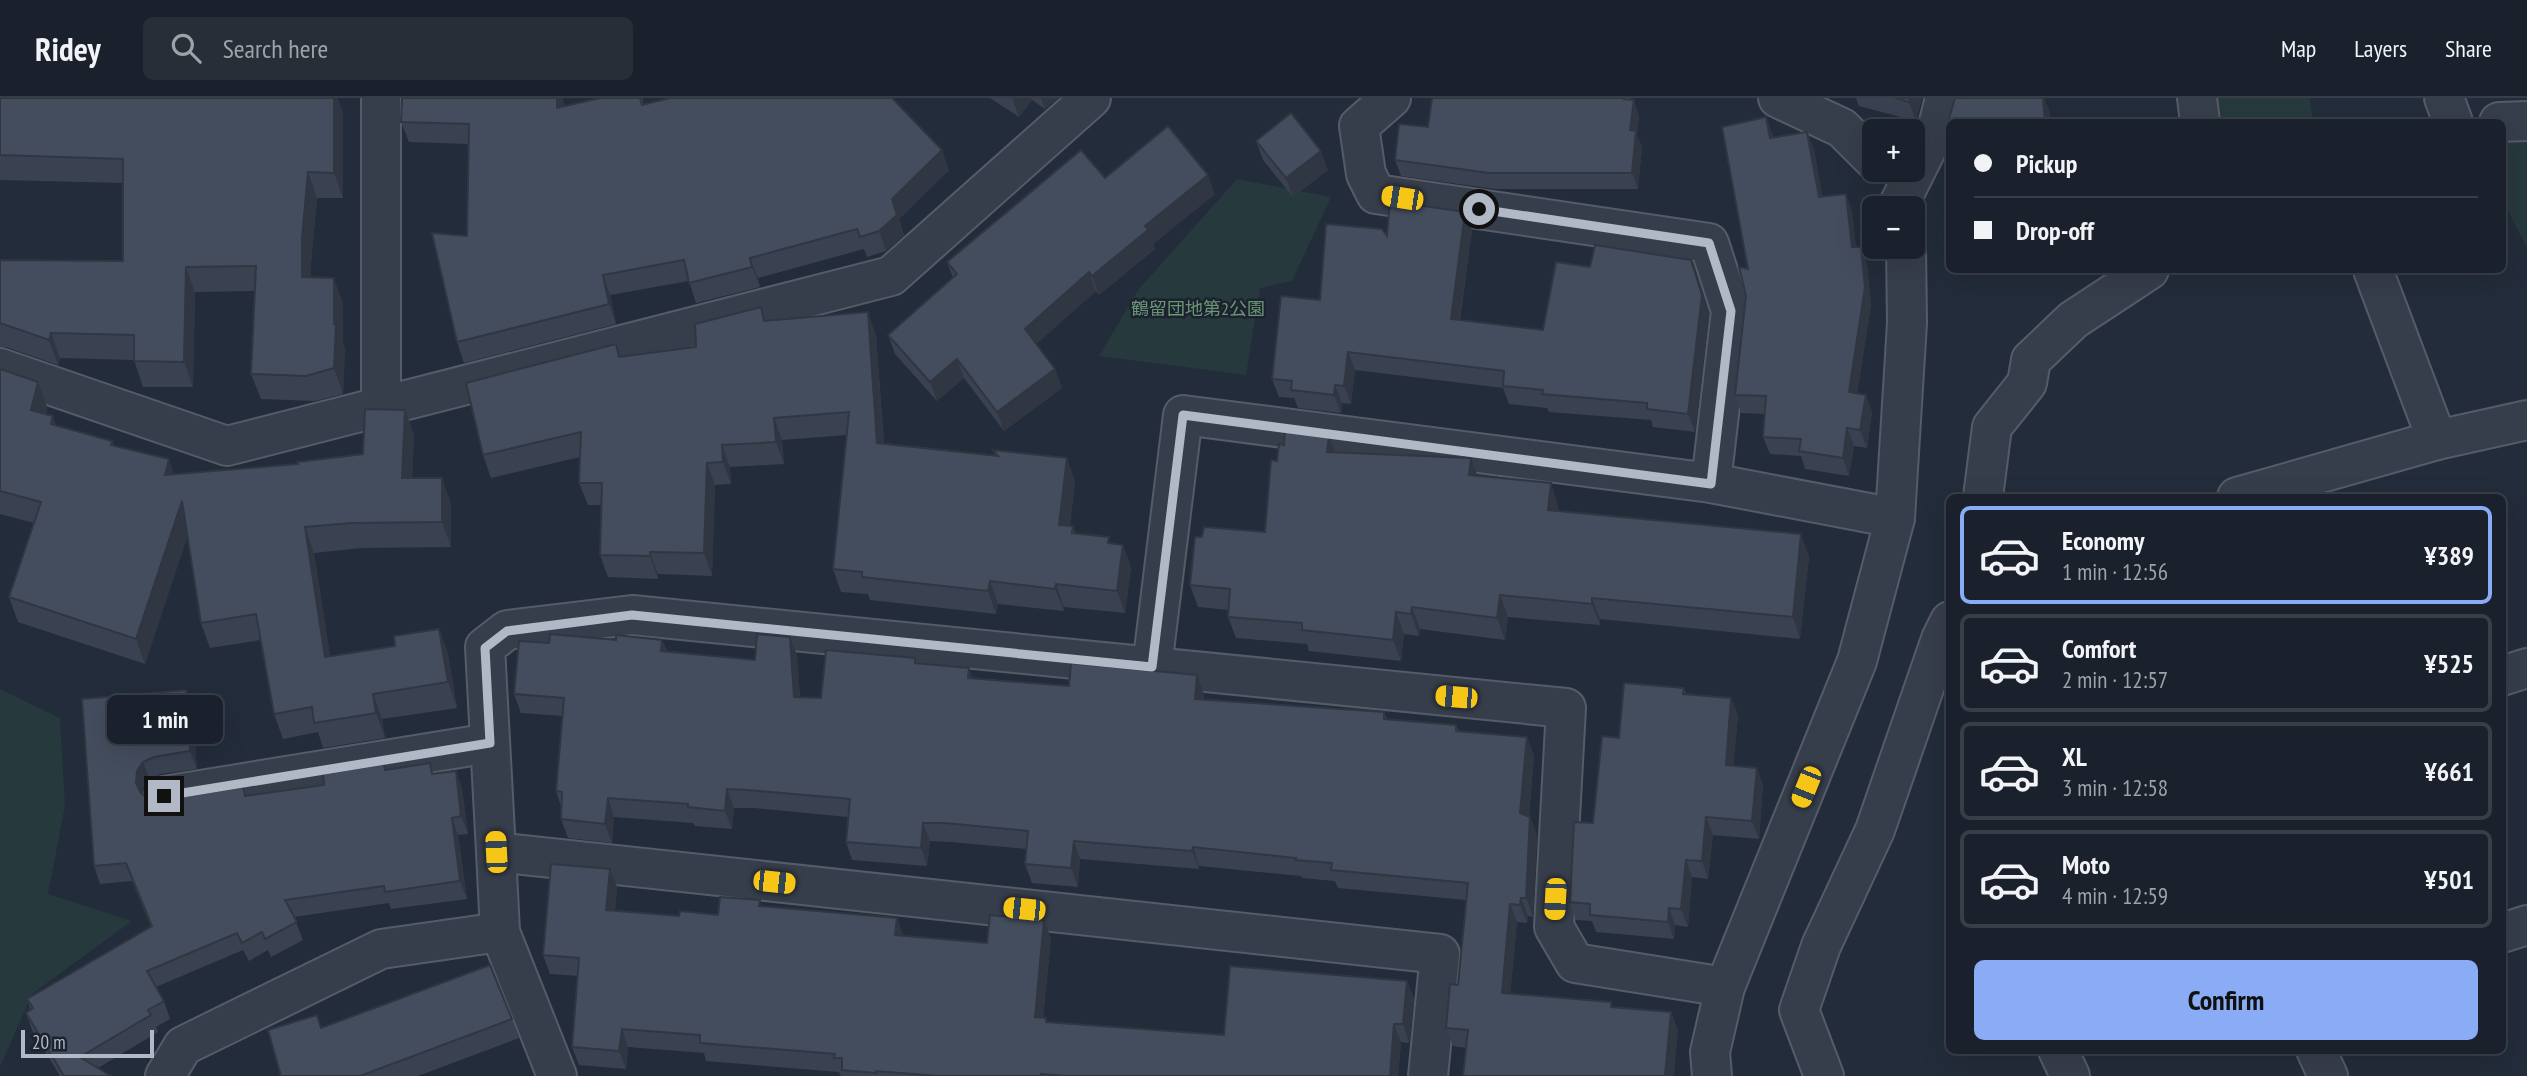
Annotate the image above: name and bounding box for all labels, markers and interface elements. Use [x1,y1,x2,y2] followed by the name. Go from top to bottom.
[143,17,633,80] search box
[35,27,101,70] text: Ridey
[167,29,205,67] icon: search
[223,32,328,65] text: Search here
[2281,33,2316,64] text: Map
[2354,33,2407,64] text: Layers
[2445,33,2492,64] text: Share
[1862,119,1925,259] map controls
[1862,119,1925,182] button: +
[2016,147,2077,180] text: Pickup
[1380,184,1425,212] car
[1463,193,1495,225] route start
[1862,196,1925,259] button: −
[2016,214,2094,247] text: Drop-off
[1131,297,1265,320] park label: 鶴留団地第2公園
[1978,524,2041,587] icon: car
[2062,524,2144,557] text: Economy
[2424,539,2474,572] text: ¥389
[2062,557,2168,586] text: 1 min · 12:56
[1978,632,2041,695] icon: car
[2062,632,2136,665] text: Comfort
[2424,647,2474,680] text: ¥525
[2062,665,2168,694] text: 2 min · 12:57
[1435,685,1478,709] car
[106,694,222,744] callout: 1 min
[142,705,188,734] text: 1 min
[1978,740,2041,803] icon: car
[2062,740,2087,773] text: XL
[2424,755,2474,788] text: ¥661
[1789,764,1824,810] car
[2062,773,2168,802] text: 3 min · 12:58
[148,780,180,812] route end
[485,830,508,874] car
[1978,848,2041,911] icon: car
[2062,848,2110,881] text: Moto
[2424,863,2474,896] text: ¥501
[753,869,796,895] car
[1544,877,1567,921] car
[2062,881,2168,910] text: 4 min · 12:59
[1003,896,1046,922] car
[1974,960,2478,1040] button: Confirm
[21,1027,154,1059] scale bar
[32,1030,66,1054] text: 20 m

